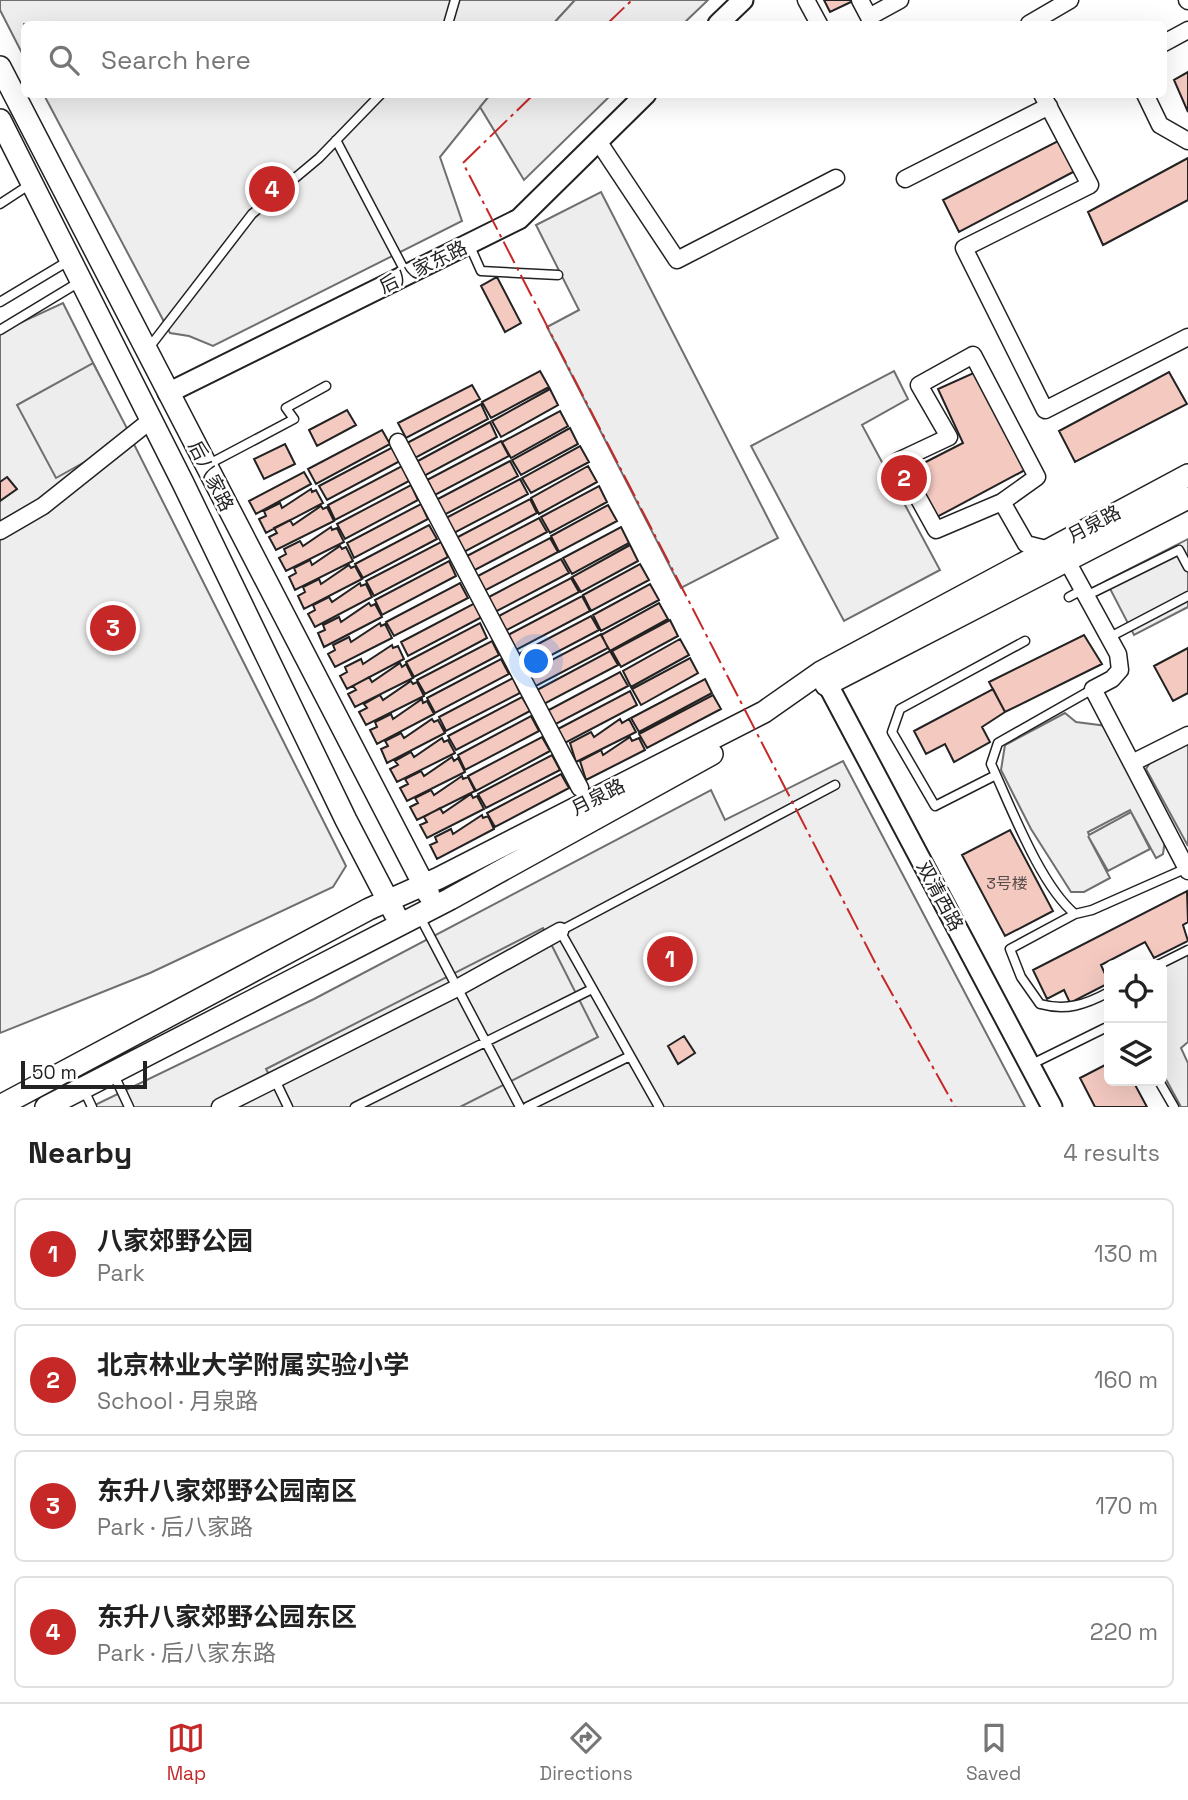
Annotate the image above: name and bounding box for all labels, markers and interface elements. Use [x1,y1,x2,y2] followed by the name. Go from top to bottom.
[21,21,1167,98] search box
[45,41,83,79] icon: search
[101,43,251,77] text: Search here
[249,163,295,215] pin: 4
[375,235,471,299] street label: 后八家东路
[183,436,239,516] street label: 后八家路
[881,452,927,504] pin: 2
[1063,500,1125,548] street label: 月泉路
[90,602,136,654] pin: 3
[519,644,553,678] your location
[567,773,629,821] street label: 月泉路
[911,857,969,935] street label: 双清西路
[986,873,1028,894] house number: 3号楼
[647,933,693,985] pin: 1
[1104,960,1167,1086] map controls
[1104,960,1167,1023] button: locate
[1104,1023,1167,1086] button: layers
[21,1058,147,1090] scale bar
[32,1060,77,1085] text: 50 m
[28,1133,132,1172] text: Nearby
[1063,1138,1160,1168] text: 4 results
[97,1224,253,1258] text: 八家郊野公园
[48,1239,58,1269] text: 1
[1094,1239,1158,1269] text: 130 m
[97,1258,145,1288] text: Park
[97,1348,409,1382] text: 北京林业大学附属实验小学
[46,1365,60,1395] text: 2
[1094,1365,1158,1395] text: 160 m
[97,1386,258,1416] text: School · 月泉路
[97,1474,357,1508] text: 东升八家郊野公园南区
[46,1491,60,1521] text: 3
[1095,1491,1158,1521] text: 170 m
[97,1512,253,1542] text: Park · 后八家路
[97,1600,357,1634] text: 东升八家郊野公园东区
[46,1617,60,1647] text: 4
[1090,1617,1158,1647] text: 220 m
[97,1638,276,1668] text: Park · 后八家东路
[167,1719,206,1786] tab: Map
[540,1719,633,1786] tab: Directions
[966,1719,1021,1786] tab: Saved

